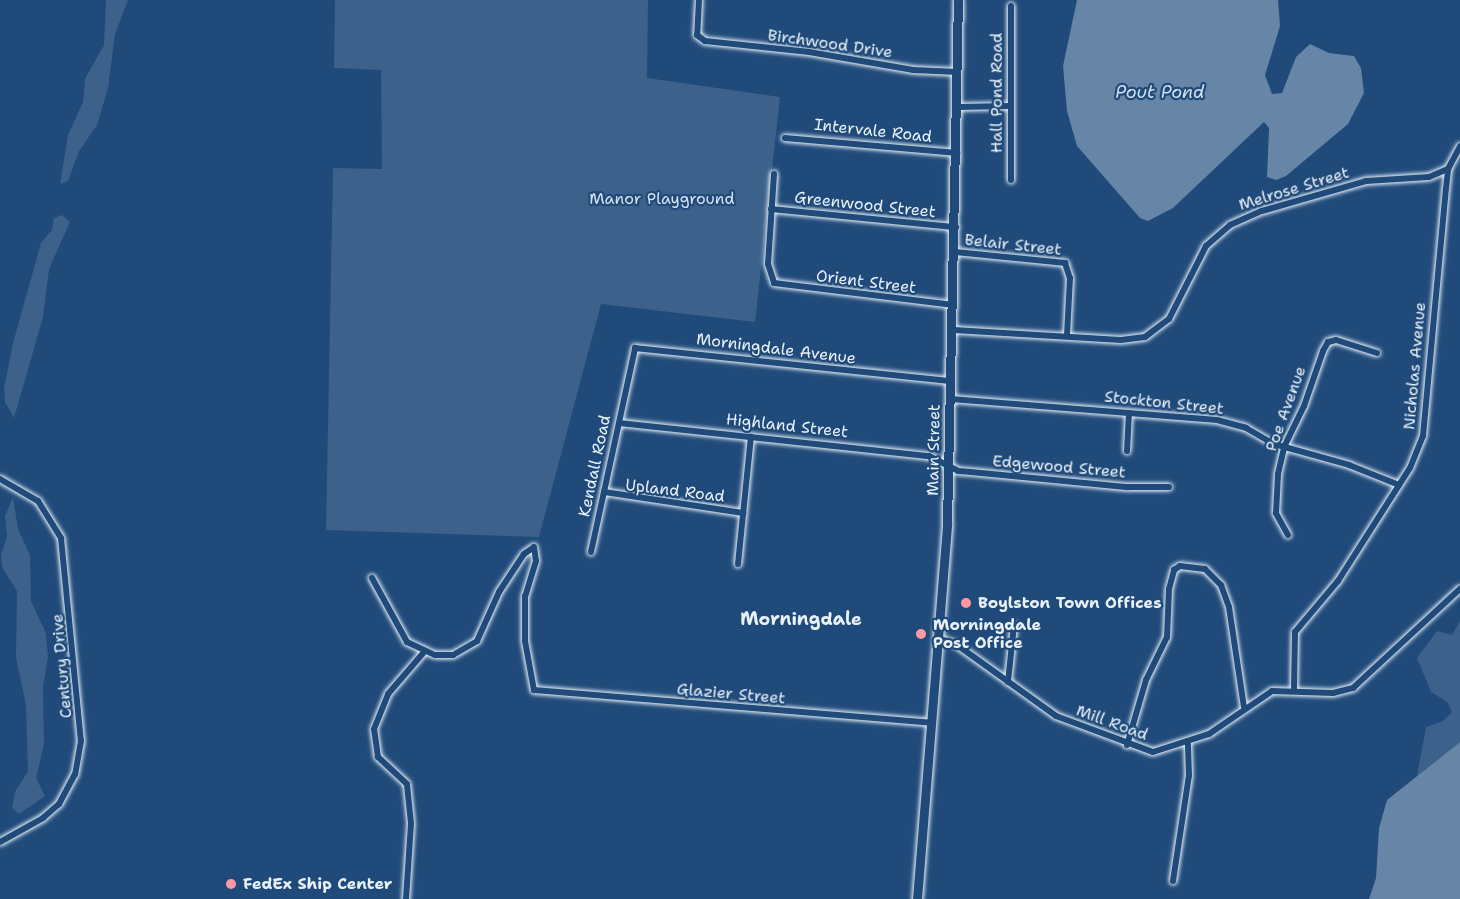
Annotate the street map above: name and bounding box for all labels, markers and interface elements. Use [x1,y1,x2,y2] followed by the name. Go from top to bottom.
[766,26,894,62] street label: Birchwood Drive
[987,33,1007,153] street label: Hall Pond Road
[1115,81,1205,103] water label: Pout Pond
[813,115,933,147] street label: Intervale Road
[1237,163,1351,215] street label: Melrose Street
[793,188,937,222] street label: Greenwood Street
[589,189,735,209] park label: Manor Playground
[964,230,1062,260] street label: Belair Street
[815,266,917,298] street label: Orient Street
[1400,301,1430,431] street label: Nicholas Avenue
[695,330,857,368] street label: Morningdale Avenue
[1262,364,1310,454] street label: Poe Avenue
[1103,387,1225,419] street label: Stockton Street
[924,404,944,496] street label: Main Street
[725,410,849,442] street label: Highland Street
[575,413,615,519] street label: Kendall Road
[992,452,1126,482] street label: Edgewood Street
[624,475,726,507] street label: Upland Road
[978,593,1162,613] place label: Boylston Town Offices
[959,596,973,610] marker: Boylston Town Offices
[740,608,862,630] district label: Morningdale
[48,613,76,719] street label: Century Drive
[933,615,1041,653] place label: Morningdale Post Office
[914,627,928,641] marker: Morningdale Post Office
[676,680,786,708] street label: Glazier Street
[1073,701,1151,745] street label: Mill Road
[243,874,392,894] place label: FedEx Ship Center
[224,877,238,891] marker: FedEx Ship Center

